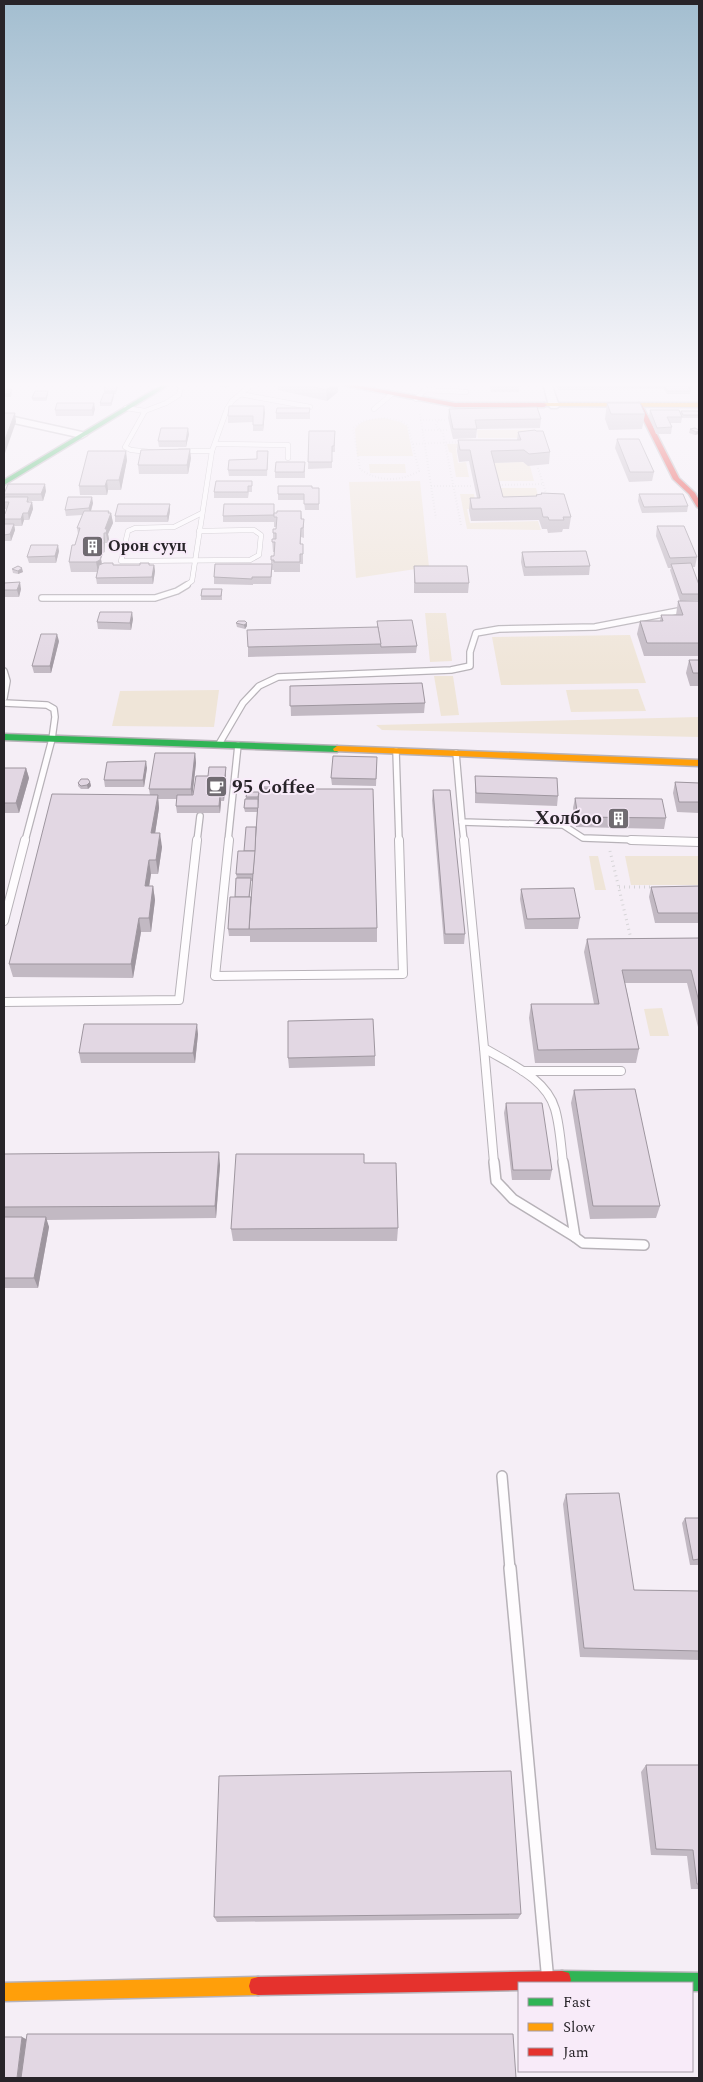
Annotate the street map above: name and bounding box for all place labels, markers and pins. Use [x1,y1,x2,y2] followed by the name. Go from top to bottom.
[80,534,104,558] building icon: Орон сууц
[108,534,187,558] place label: Орон сууц
[232,773,315,802] place label: 95 Coffee
[204,775,228,799] cafe icon: 95 Coffee
[535,804,602,833] place label: Холбоо
[606,806,630,830] building icon: Холбоо

